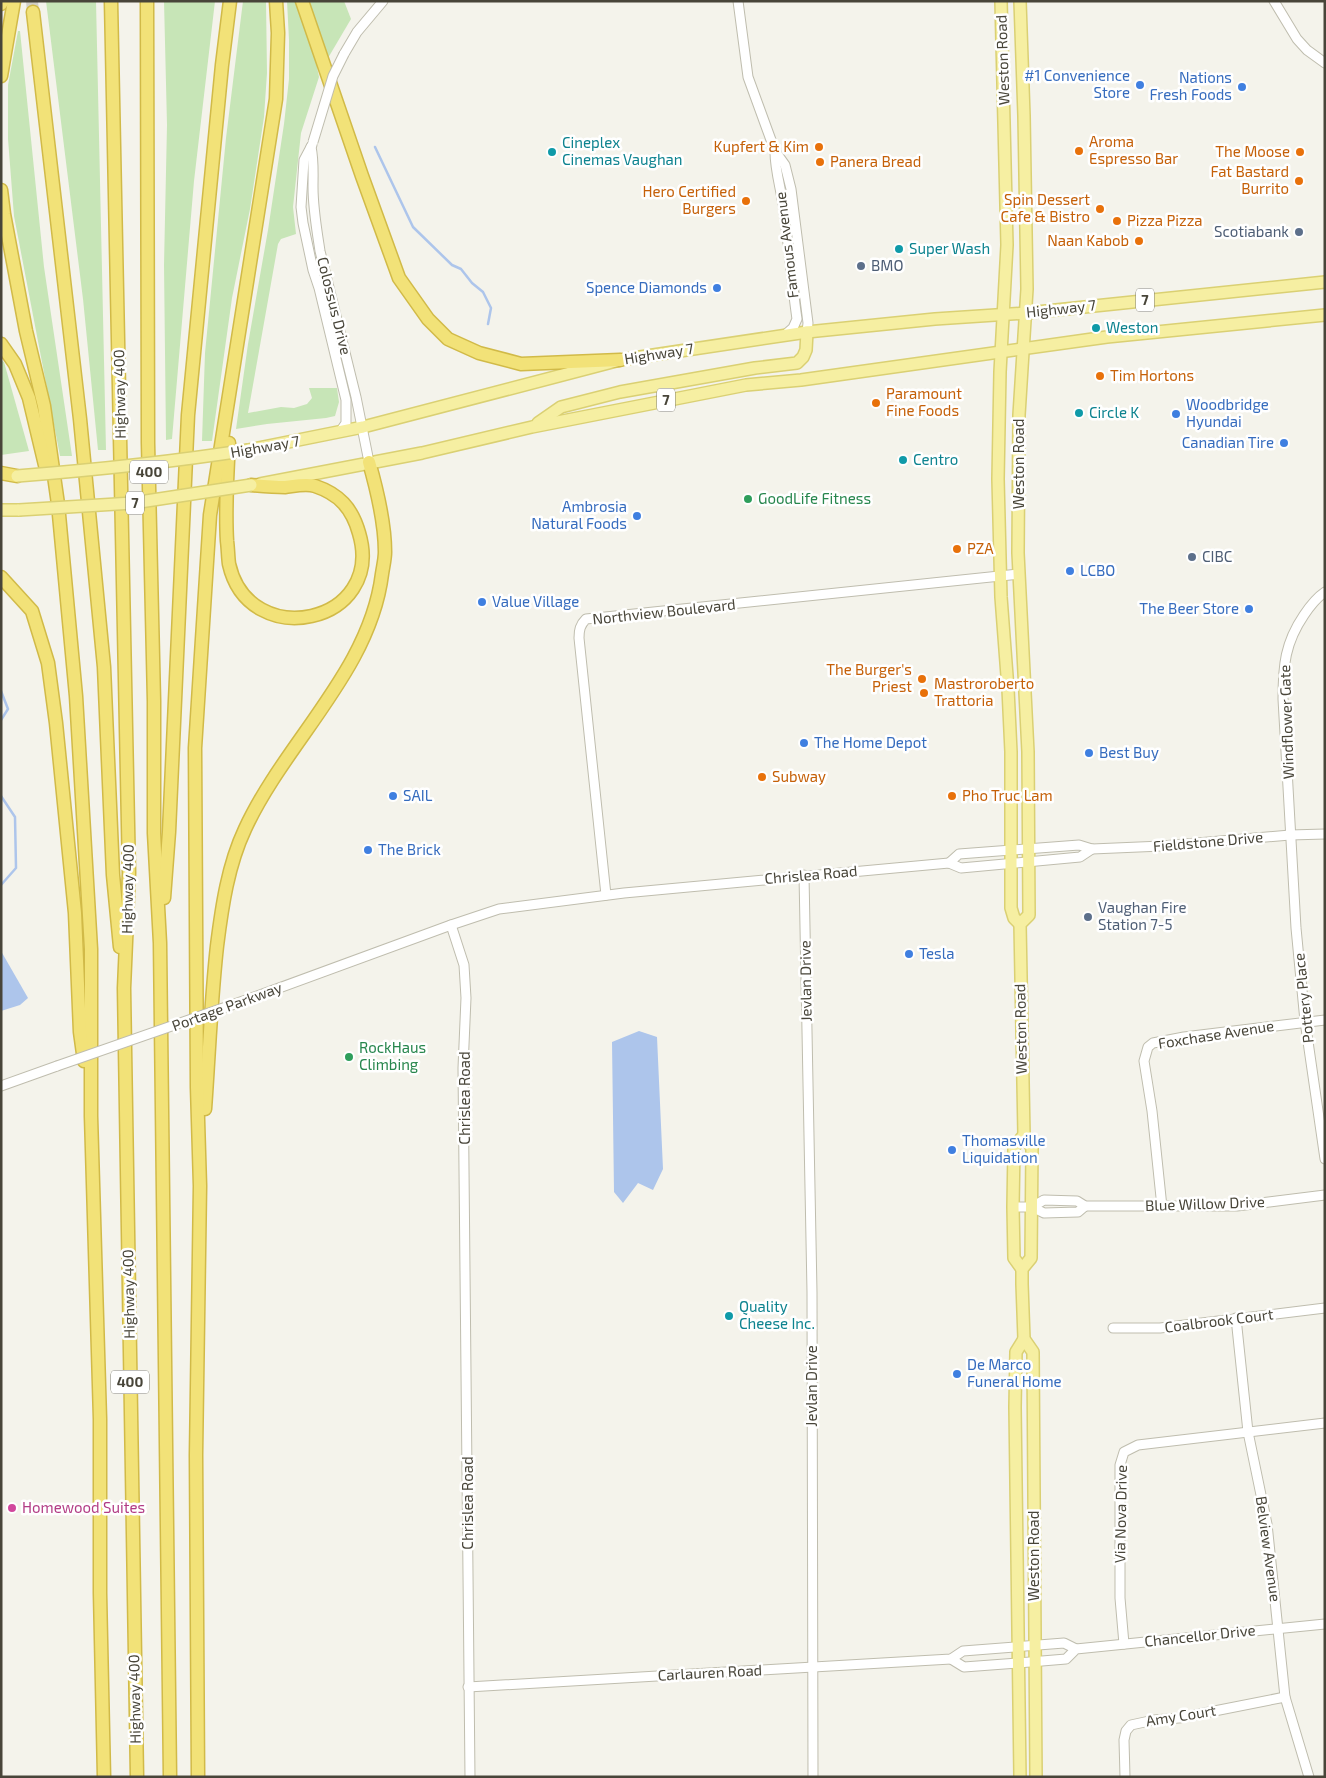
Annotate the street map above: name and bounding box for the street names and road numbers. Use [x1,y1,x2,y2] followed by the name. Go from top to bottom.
[991,15,1013,106] street label: Weston Road
[771,191,801,299] street label: Famous Avenue
[314,255,356,357] street label: Colossus Drive
[1136,288,1154,312] road number: 7
[1025,295,1097,321] street label: Highway 7
[623,339,695,367] street label: Highway 7
[109,349,129,439] street label: Highway 400
[657,388,675,412] road number: 7
[1009,419,1027,509] street label: Weston Road
[229,431,301,461] street label: Highway 7
[130,461,168,484] road number: 400
[126,492,144,514] road number: 7
[591,595,736,627] street label: Northview Boulevard
[1275,664,1297,780] street label: Windflower Gate
[1152,827,1264,855] street label: Fieldstone Drive
[117,844,137,934] street label: Highway 400
[764,861,858,887] street label: Chrislea Road
[795,940,815,1022] street label: Jevlan Drive
[1289,952,1317,1044] street label: Pottery Place
[169,978,284,1034] street label: Portage Parkway
[1010,984,1030,1074] street label: Weston Road
[1157,1016,1275,1052] street label: Foxchase Avenue
[455,1051,473,1145] street label: Chrislea Road
[1145,1192,1265,1214] street label: Blue Willow Drive
[118,1249,138,1339] street label: Highway 400
[1164,1304,1275,1336] street label: Coalbrook Court
[802,1345,820,1427] street label: Jevlan Drive
[111,1370,149,1394] road number: 400
[458,1456,476,1550] street label: Chrislea Road
[1110,1465,1130,1563] street label: Via Nova Drive
[1253,1495,1285,1603] street label: Belview Avenue
[1024,1511,1042,1601] street label: Weston Road
[1143,1620,1256,1650] street label: Chancellor Drive
[124,1654,144,1744] street label: Highway 400
[657,1660,763,1684] street label: Carlauren Road
[1144,1701,1217,1729] street label: Amy Court

